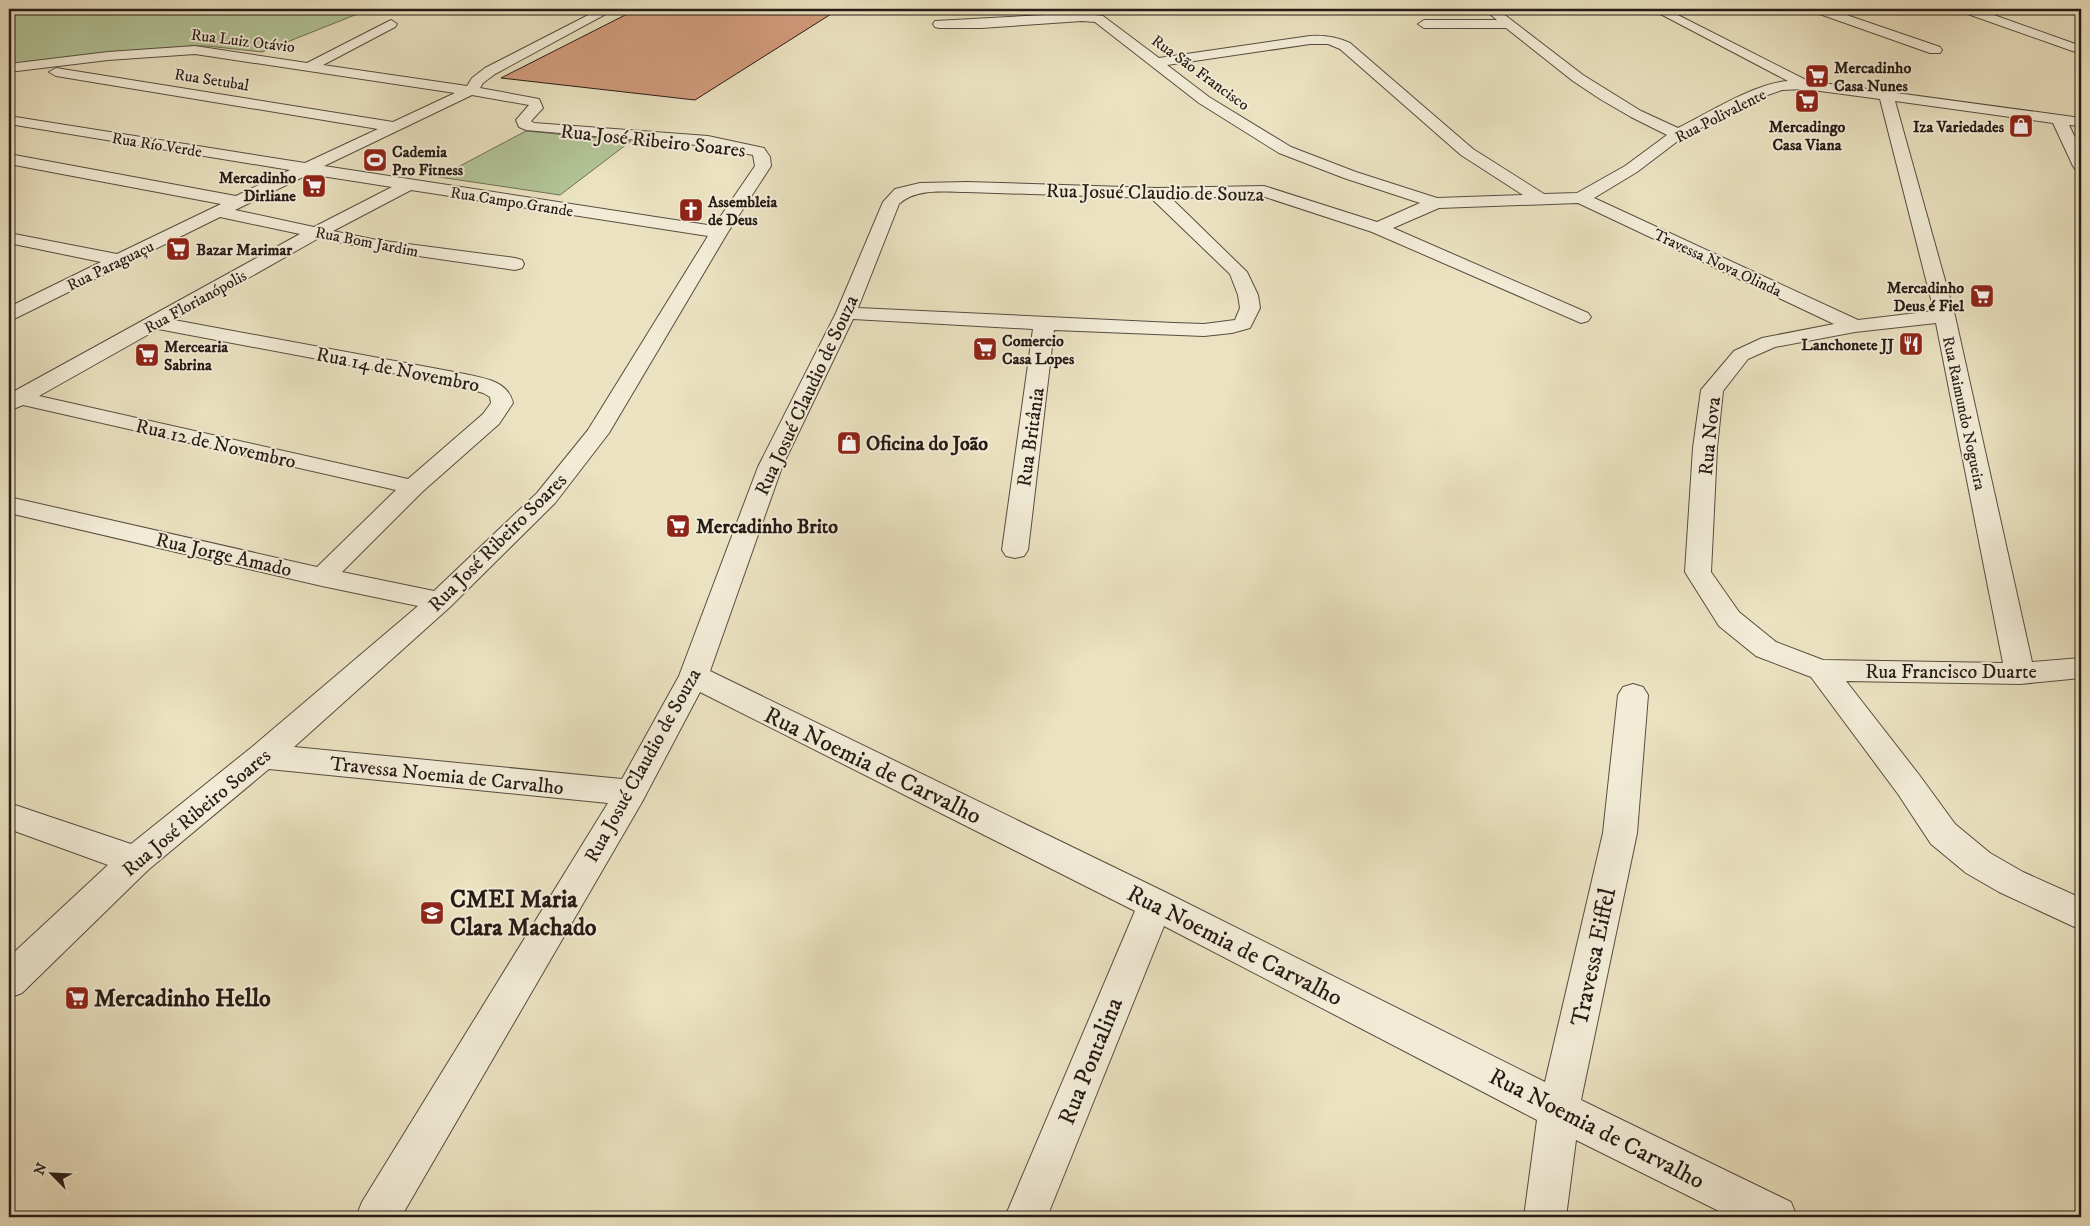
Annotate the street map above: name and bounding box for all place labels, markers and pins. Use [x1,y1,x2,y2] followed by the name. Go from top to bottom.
[1834,58,1911,96] place label: Mercadinho Casa Nunes
[1804,63,1830,89] supermarket icon: Mercadinho Casa Nunes
[1794,88,1820,114] supermarket icon: Mercadingo Casa Viana
[2008,113,2034,139] shop icon: Iza Variedades
[1769,117,1846,155] place label: Mercadingo Casa Viana
[1913,117,2005,137] place label: Iza Variedades
[392,142,464,180] place label: Cademia Pro Fitness
[362,147,388,173] sports icon: Cademia Pro Fitness
[219,168,296,206] place label: Mercadinho Dirliane
[301,173,327,199] supermarket icon: Mercadinho Dirliane
[707,192,778,230] place label: Assembleia de Deus
[678,197,704,223] church icon: Assembleia de Deus
[165,236,191,262] supermarket icon: Bazar Marimar
[196,240,293,260] place label: Bazar Marimar
[1887,278,1965,316] place label: Mercadinho Deus é Fiel
[1969,283,1995,309] supermarket icon: Mercadinho Deus é Fiel
[1002,331,1075,369] place label: Comercio Casa Lopes
[1898,331,1924,357] restaurant icon: Lanchonete JJ
[1801,335,1895,355] place label: Lanchonete JJ
[972,336,998,362] supermarket icon: Comercio Casa Lopes
[164,337,229,375] place label: Mercearia Sabrina
[134,342,160,368] supermarket icon: Mercearia Sabrina
[836,430,862,456] shop icon: Oficina do João
[866,432,988,457] place label: Oficina do João
[665,513,691,539] supermarket icon: Mercadinho Brito
[696,515,838,540] place label: Mercadinho Brito
[450,885,597,943] place label: CMEI Maria Clara Machado
[419,900,445,926] school or university icon: CMEI Maria Clara Machado
[94,984,271,1014] place label: Mercadinho Hello
[64,985,90,1011] supermarket icon: Mercadinho Hello

